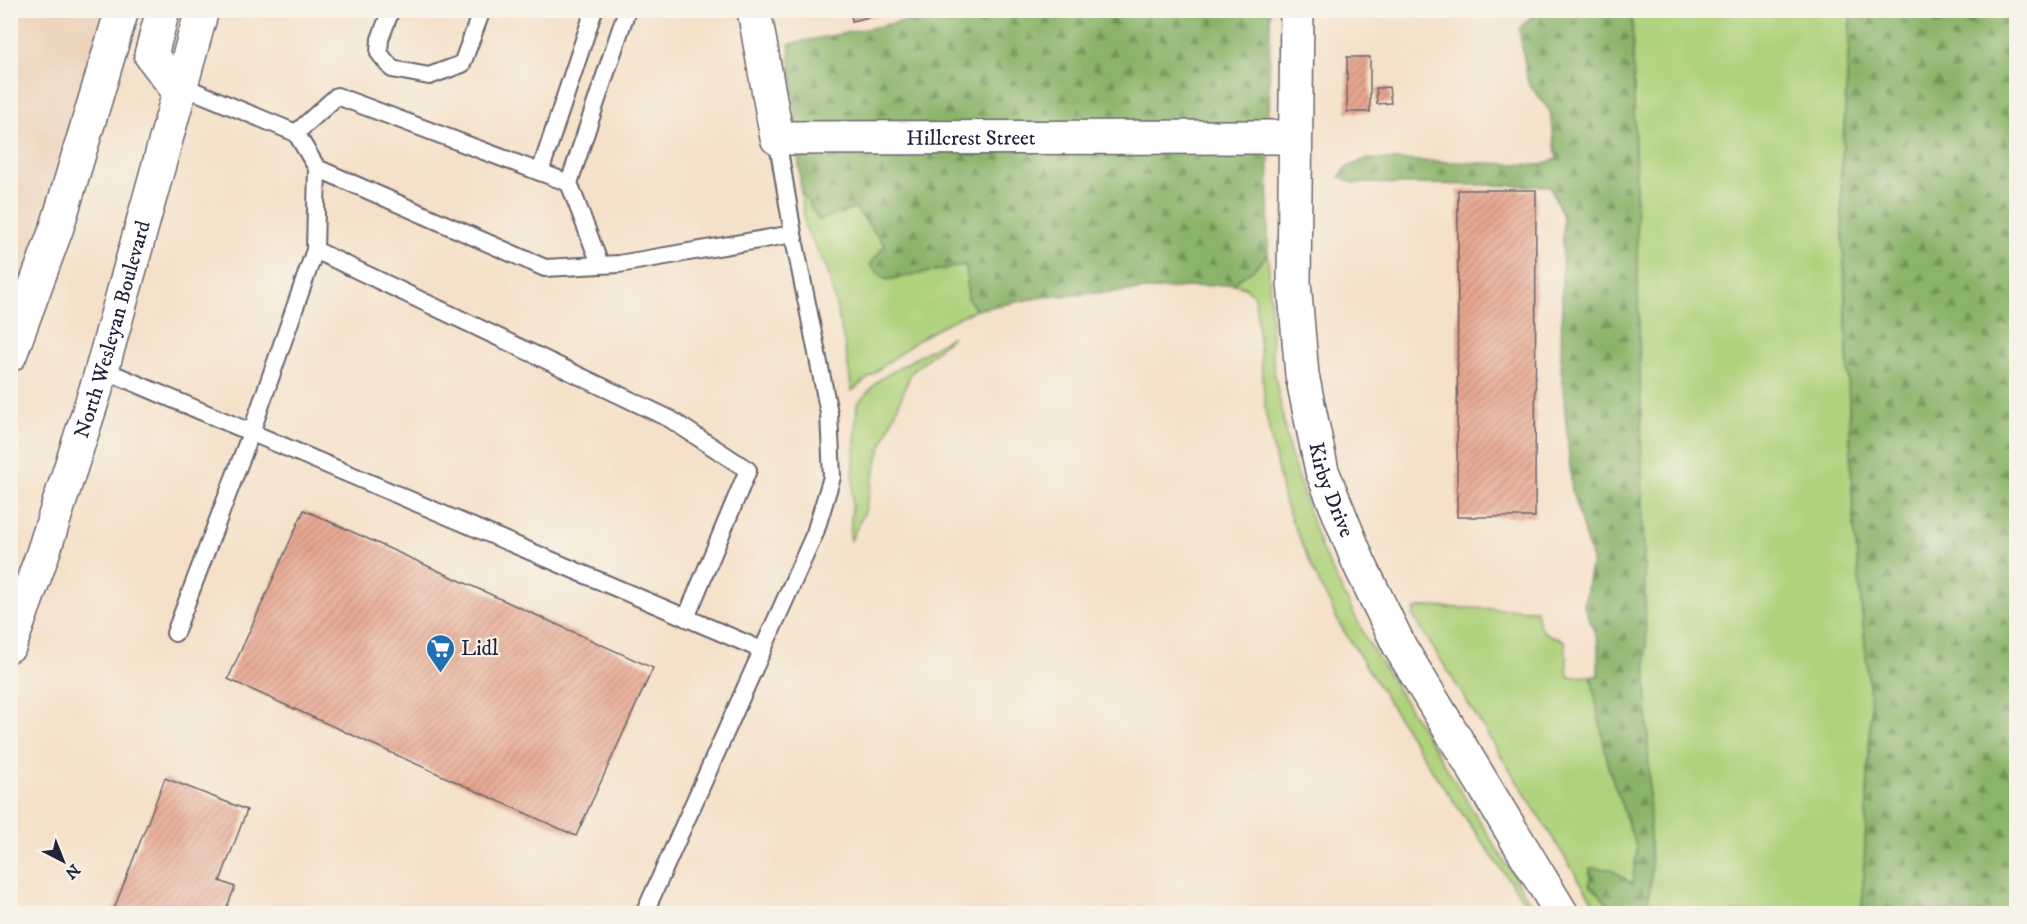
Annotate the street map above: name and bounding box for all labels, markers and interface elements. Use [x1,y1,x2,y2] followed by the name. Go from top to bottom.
[906,126,1036,152] street label: Hillcrest Street
[69,217,157,442] street label: North Wesleyan Boulevard
[1302,440,1359,542] street label: Kirby Drive
[424,632,456,674] supermarket icon: Lidl
[461,636,499,662] place label: Lidl
[33,831,93,891] north arrow
[61,860,84,883] text: N

